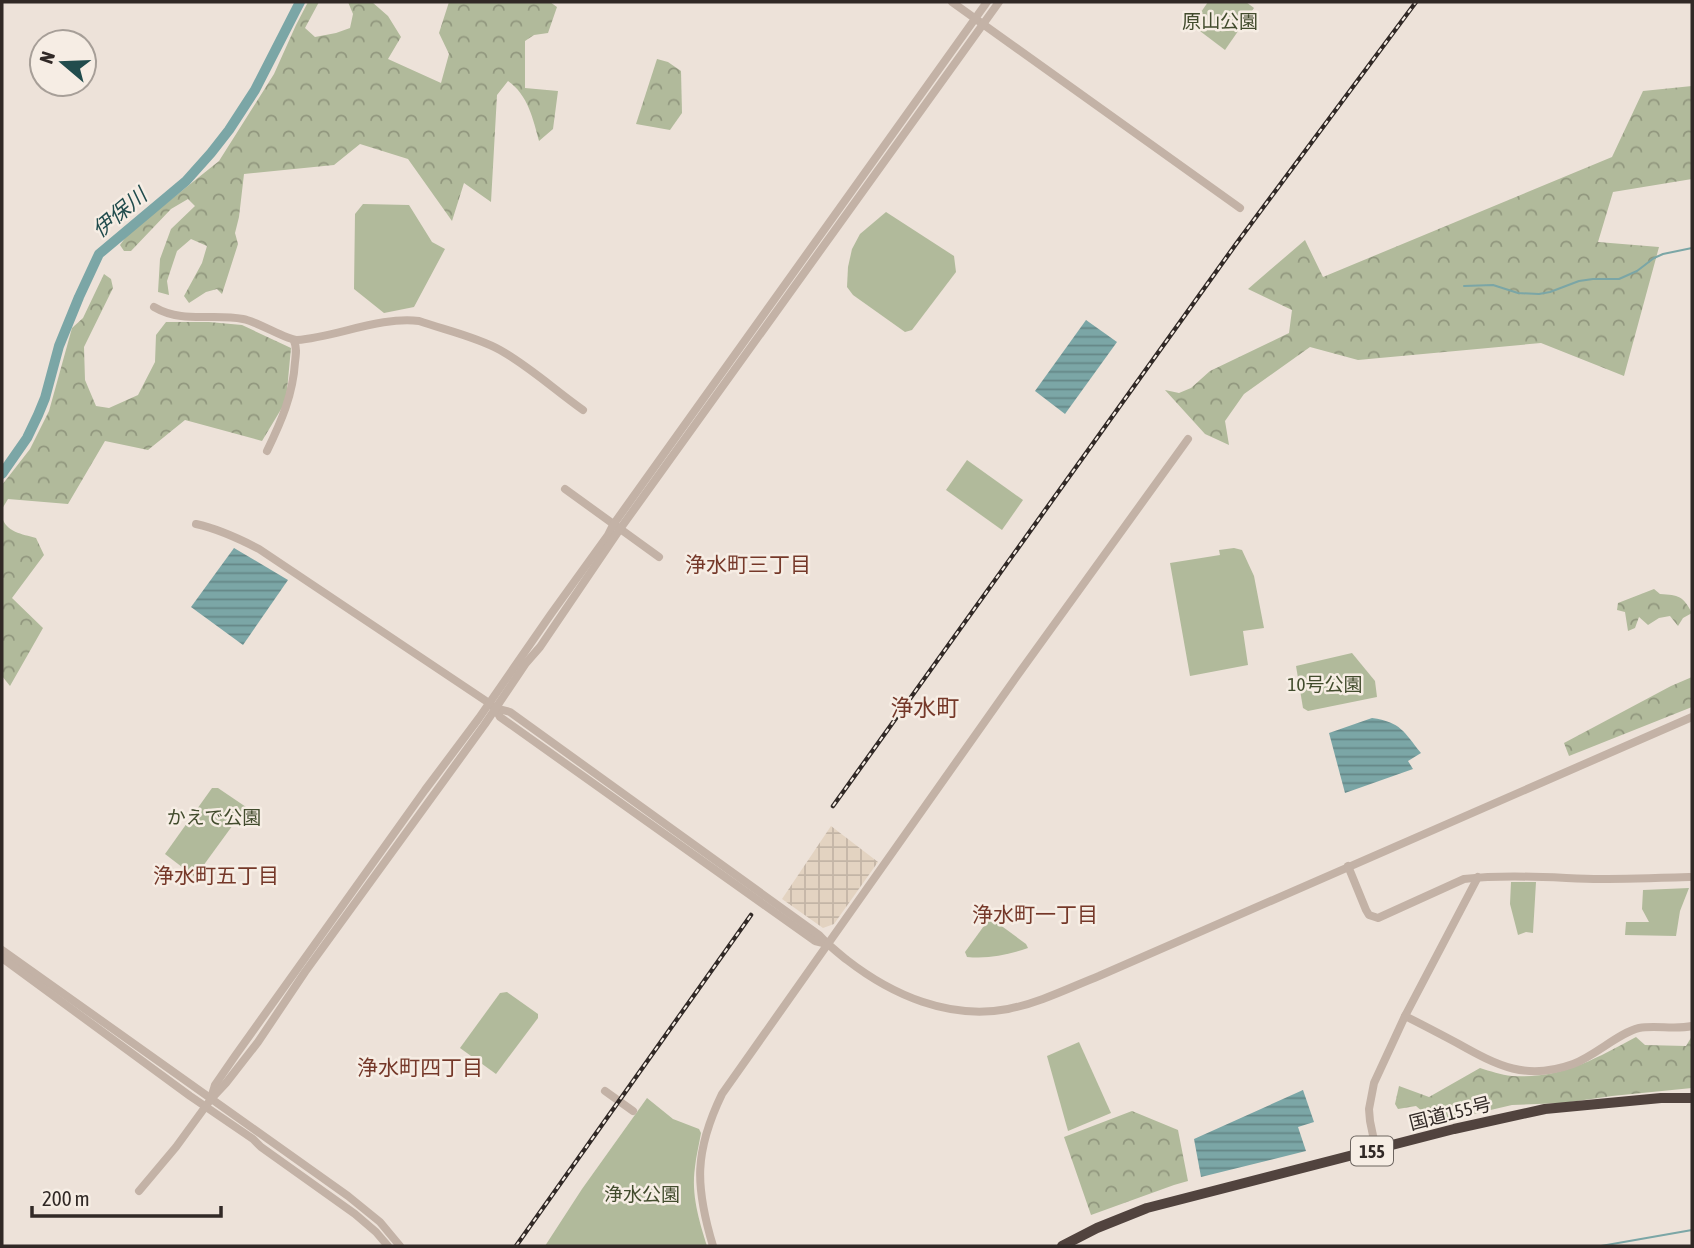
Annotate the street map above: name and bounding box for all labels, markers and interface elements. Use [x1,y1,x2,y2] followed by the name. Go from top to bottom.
[1182,10,1258,32] park label: 原山公園
[28,28,98,98] north arrow
[35,49,59,66] text: N
[87,181,152,241] water label: 伊保川
[685,552,811,576] district label: 浄水町三丁目
[1288,673,1362,695] park label: 10号公園
[891,695,960,721] district label: 浄水町
[167,806,261,828] park label: かえで公園
[153,863,279,887] district label: 浄水町五丁目
[972,902,1098,926] district label: 浄水町一丁目
[357,1055,483,1079] district label: 浄水町四丁目
[1407,1092,1493,1134] street label: 国道155号
[1351,1136,1393,1166] road number: 155
[32,1174,220,1218] scale bar
[604,1183,680,1205] park label: 浄水公園
[42,1186,90,1210] text: 200 m

